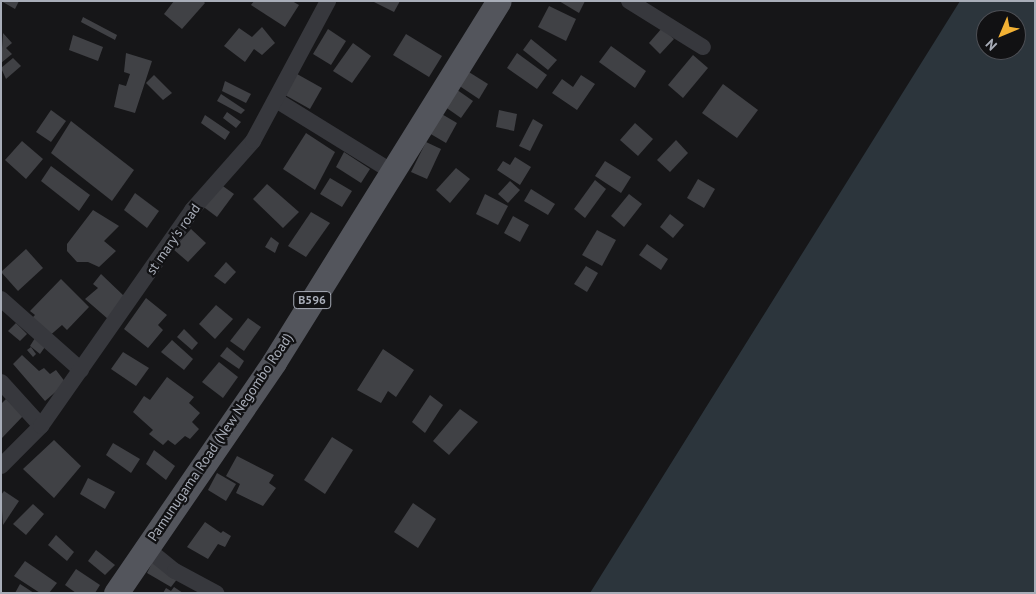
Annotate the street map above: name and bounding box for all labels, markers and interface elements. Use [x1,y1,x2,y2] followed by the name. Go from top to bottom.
[976,10,1026,60] north arrow
[981,35,1001,55] text: N
[142,200,204,278] street label: st mary's road
[292,290,332,310] road number: B596
[144,330,296,544] street label: Pamunugama Road (New Negombo Road)

